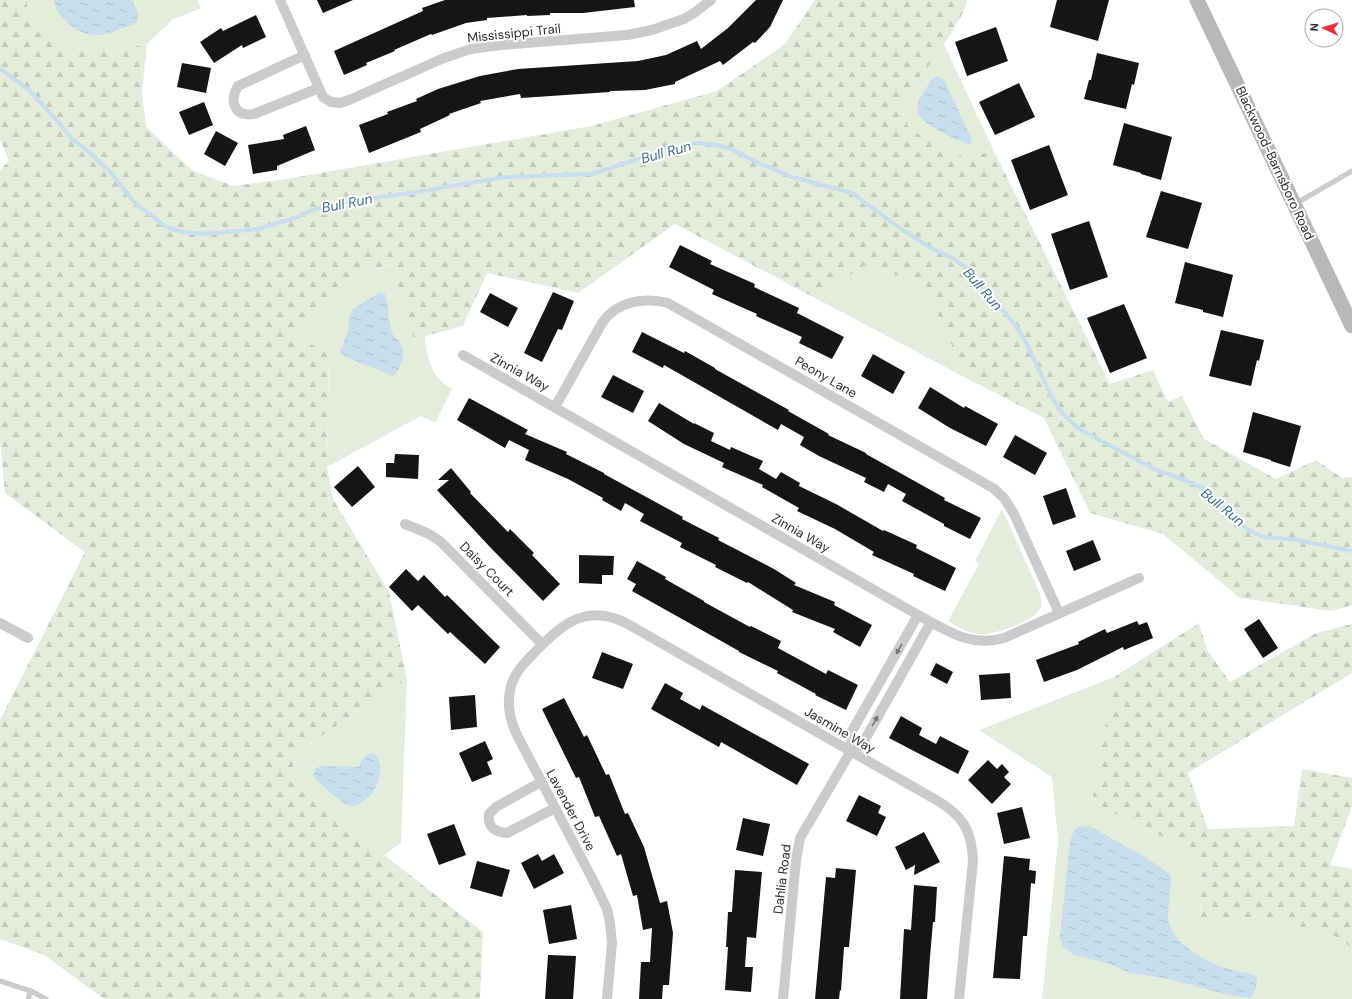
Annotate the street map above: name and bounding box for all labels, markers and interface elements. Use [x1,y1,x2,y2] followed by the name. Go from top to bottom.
[1304,8,1344,48] north arrow
[467,20,561,46] street label: Mississippi Trail
[1307,23,1321,32] text: N
[1232,83,1318,243] street label: Blackwood-Barnsboro Road
[639,137,693,167] water label: Bull Run
[320,189,374,217] water label: Bull Run
[959,264,1007,314] water label: Bull Run
[488,349,552,395] street label: Zinnia Way
[792,352,860,402] street label: Peony Lane
[1197,484,1249,530] water label: Bull Run
[769,509,833,557] street label: Zinnia Way
[456,538,518,600] street label: Daisy Court
[896,643,902,655] one-way arrow
[801,703,879,757] street label: Jasmine Way
[872,715,878,727] one-way arrow
[542,766,600,854] street label: Lavender Drive
[769,843,795,915] street label: Dahlia Road

